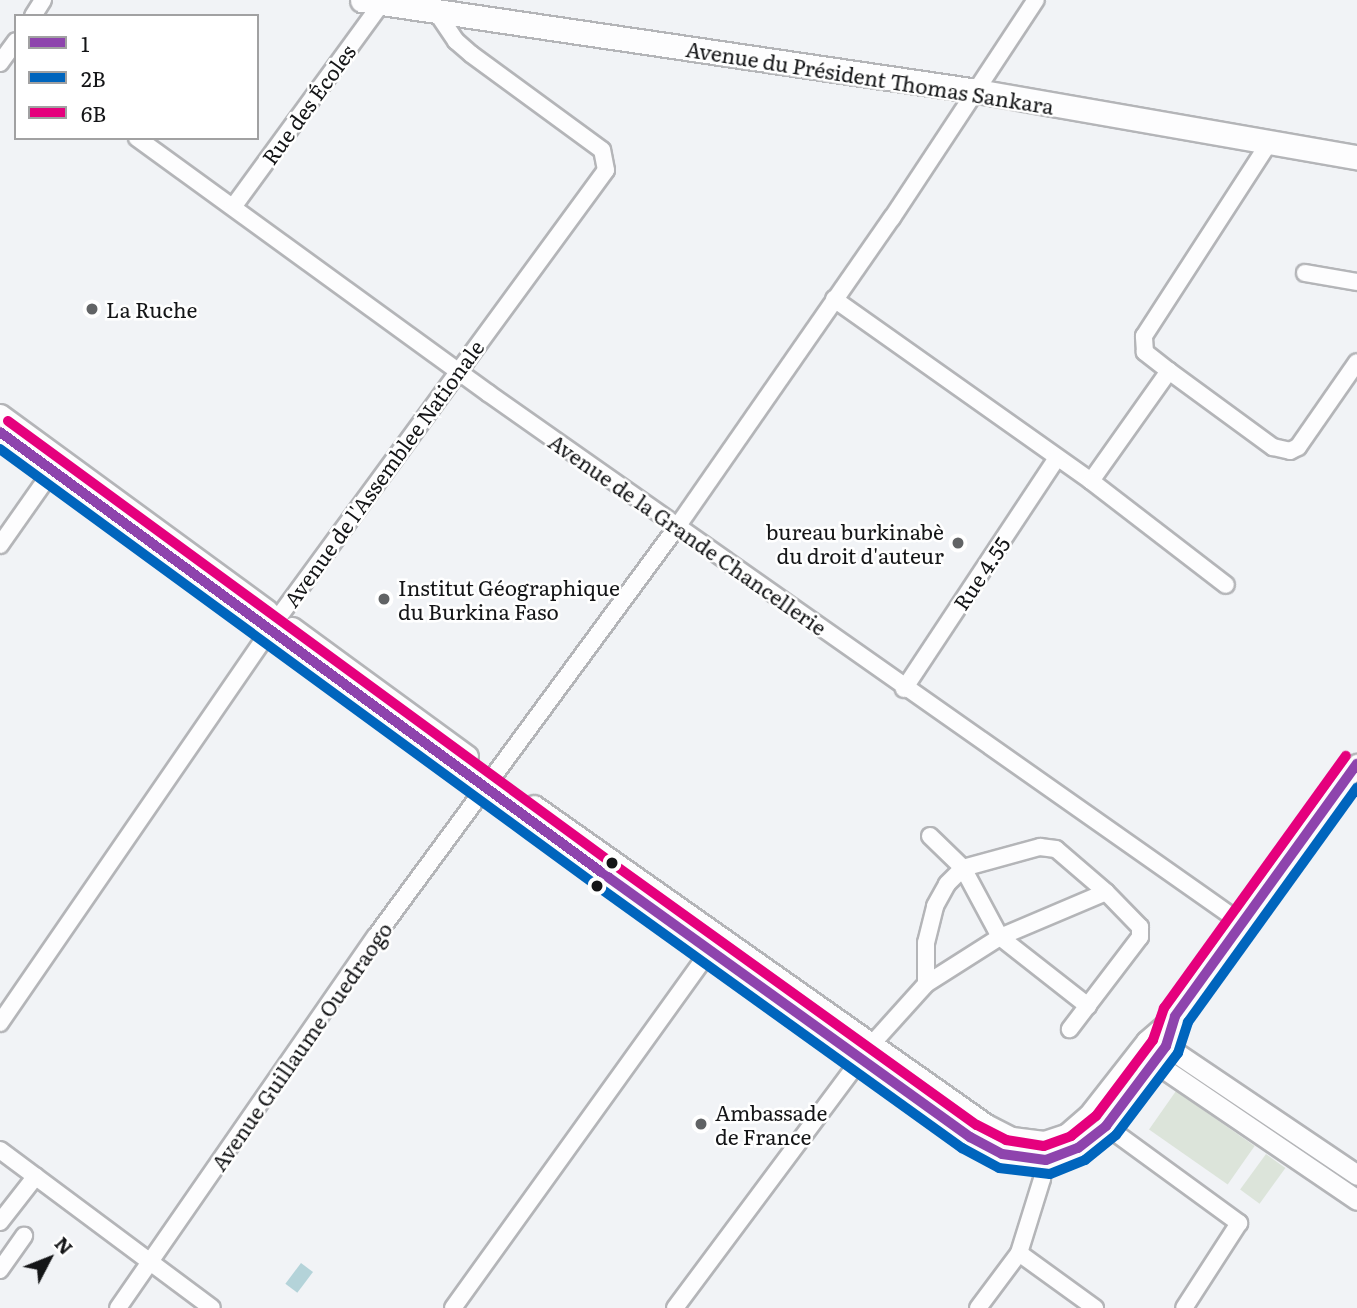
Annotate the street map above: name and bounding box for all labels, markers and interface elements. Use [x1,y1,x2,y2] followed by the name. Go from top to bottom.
[14,14,259,140] legend
[81,27,90,58] text: 1
[684,35,1056,119] street label: Avenue du Président Thomas Sankara
[256,39,360,169] street label: Rue des Écoles
[81,62,106,93] text: 2B
[81,97,106,128] text: 6B
[106,296,197,322] place label: La Ruche
[84,301,100,317] marker: La Ruche
[278,335,488,611] street label: Avenue de l'Assemblee Nationale
[544,428,832,640] street label: Avenue de la Grande Chancellerie
[766,518,944,568] place label: bureau burkinabè du droit d'auteur
[947,532,1015,614] street label: Rue 4.55
[950,535,966,551] marker: bureau burkinabè du droit d'auteur
[398,574,620,624] place label: Institut Géographique du Burkina Faso
[376,591,392,607] marker: Institut Géographique du Burkina Faso
[605,856,619,870] unlabelled marker
[590,879,604,893] unlabelled marker
[205,917,397,1175] street label: Avenue Guillaume Ouedraogo
[715,1099,827,1149] place label: Ambassade de France
[693,1116,709,1132] marker: Ambassade de France
[14,1224,84,1294] north arrow
[49,1230,80,1260] text: N

